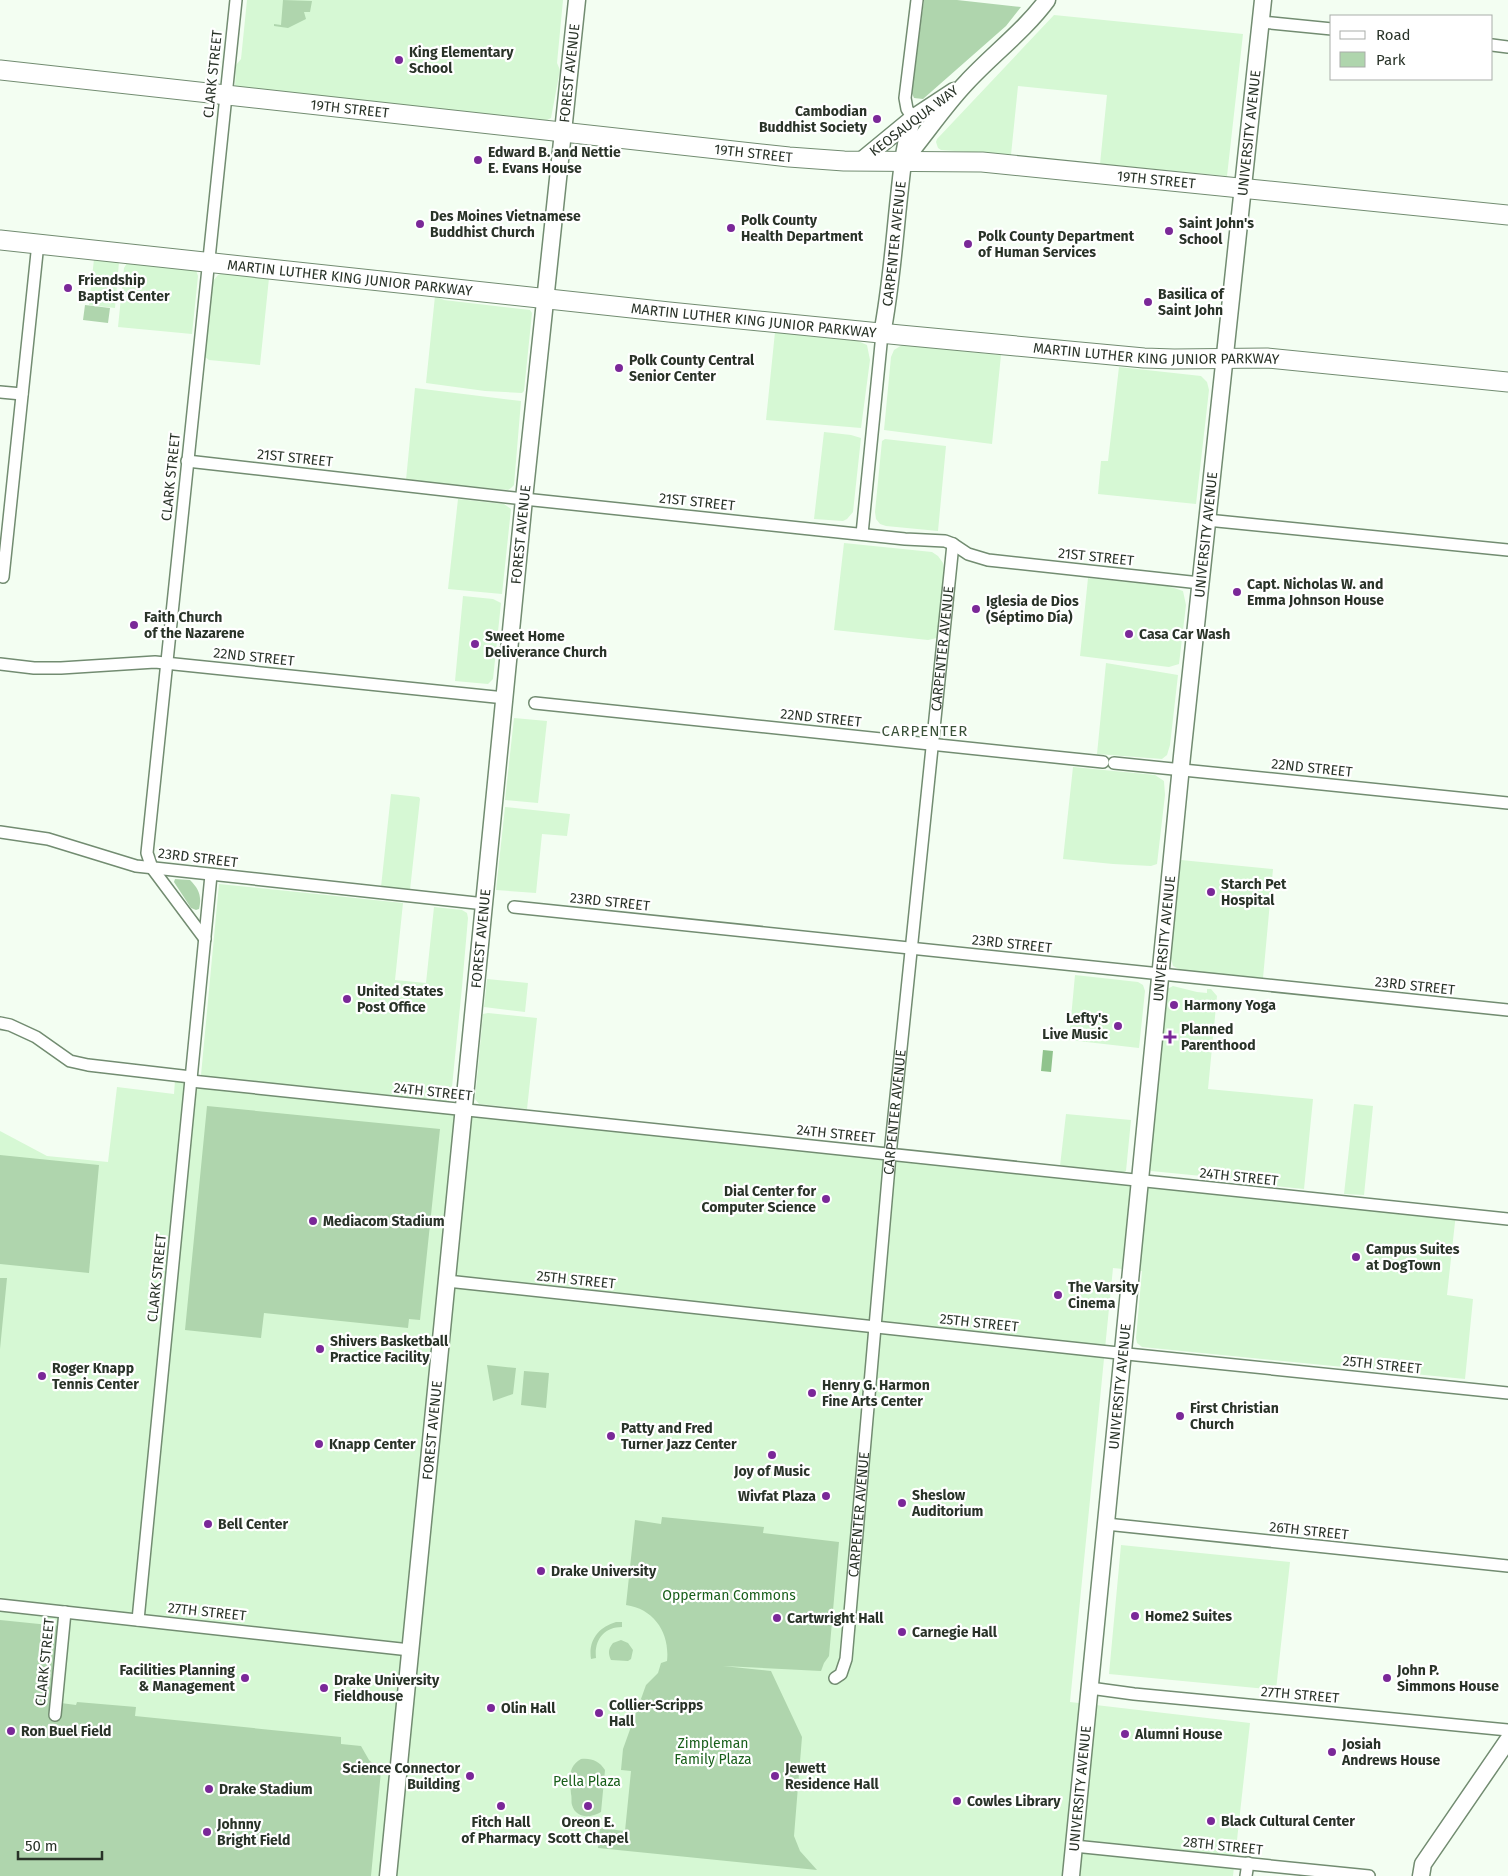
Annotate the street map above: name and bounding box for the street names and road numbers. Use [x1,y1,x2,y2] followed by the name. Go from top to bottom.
[556,23,583,124] street label: FOREST AVENUE
[200,28,226,119] street label: CLARK STREET
[1234,69,1264,197] street label: UNIVERSITY AVENUE
[866,82,962,160] street label: KEOSAUQUA WAY
[310,96,391,121] street label: 19TH STREET
[713,140,794,166] street label: 19TH STREET
[1116,167,1197,192] street label: 19TH STREET
[878,180,909,308] street label: CARPENTER AVENUE
[226,256,474,299] street label: MARTIN LUTHER KING JUNIOR PARKWAY
[630,299,878,341] street label: MARTIN LUTHER KING JUNIOR PARKWAY
[1032,339,1280,368] street label: MARTIN LUTHER KING JUNIOR PARKWAY
[158,431,184,522] street label: CLARK STREET
[256,446,335,471] street label: 21ST STREET
[1191,471,1221,599] street label: UNIVERSITY AVENUE
[507,484,534,585] street label: FOREST AVENUE
[658,490,737,515] street label: 21ST STREET
[1057,545,1136,570] street label: 21ST STREET
[927,585,957,712] street label: CARPENTER AVENUE
[213,644,296,670] street label: 22ND STREET
[780,705,863,731] street label: 22ND STREET
[1271,755,1354,781] street label: 22ND STREET
[157,845,240,871] street label: 23RD STREET
[1149,875,1179,1002] street label: UNIVERSITY AVENUE
[467,888,494,989] street label: FOREST AVENUE
[569,889,652,915] street label: 23RD STREET
[971,931,1054,957] street label: 23RD STREET
[1374,973,1457,999] street label: 23RD STREET
[880,1049,909,1176] street label: CARPENTER AVENUE
[393,1079,474,1105] street label: 24TH STREET
[796,1121,877,1147] street label: 24TH STREET
[1199,1164,1280,1190] street label: 24TH STREET
[144,1232,170,1323] street label: CLARK STREET
[536,1267,617,1293] street label: 25TH STREET
[939,1310,1020,1336] street label: 25TH STREET
[1105,1323,1134,1450] street label: UNIVERSITY AVENUE
[1342,1352,1423,1378] street label: 25TH STREET
[419,1380,445,1481] street label: FOREST AVENUE
[845,1451,873,1578] street label: CARPENTER AVENUE
[1269,1518,1350,1544] street label: 26TH STREET
[167,1599,248,1625] street label: 27TH STREET
[32,1616,58,1707] street label: CLARK STREET
[1260,1683,1341,1707] street label: 27TH STREET
[1065,1725,1094,1852] street label: UNIVERSITY AVENUE
[1182,1833,1264,1859] street label: 28TH STREET

